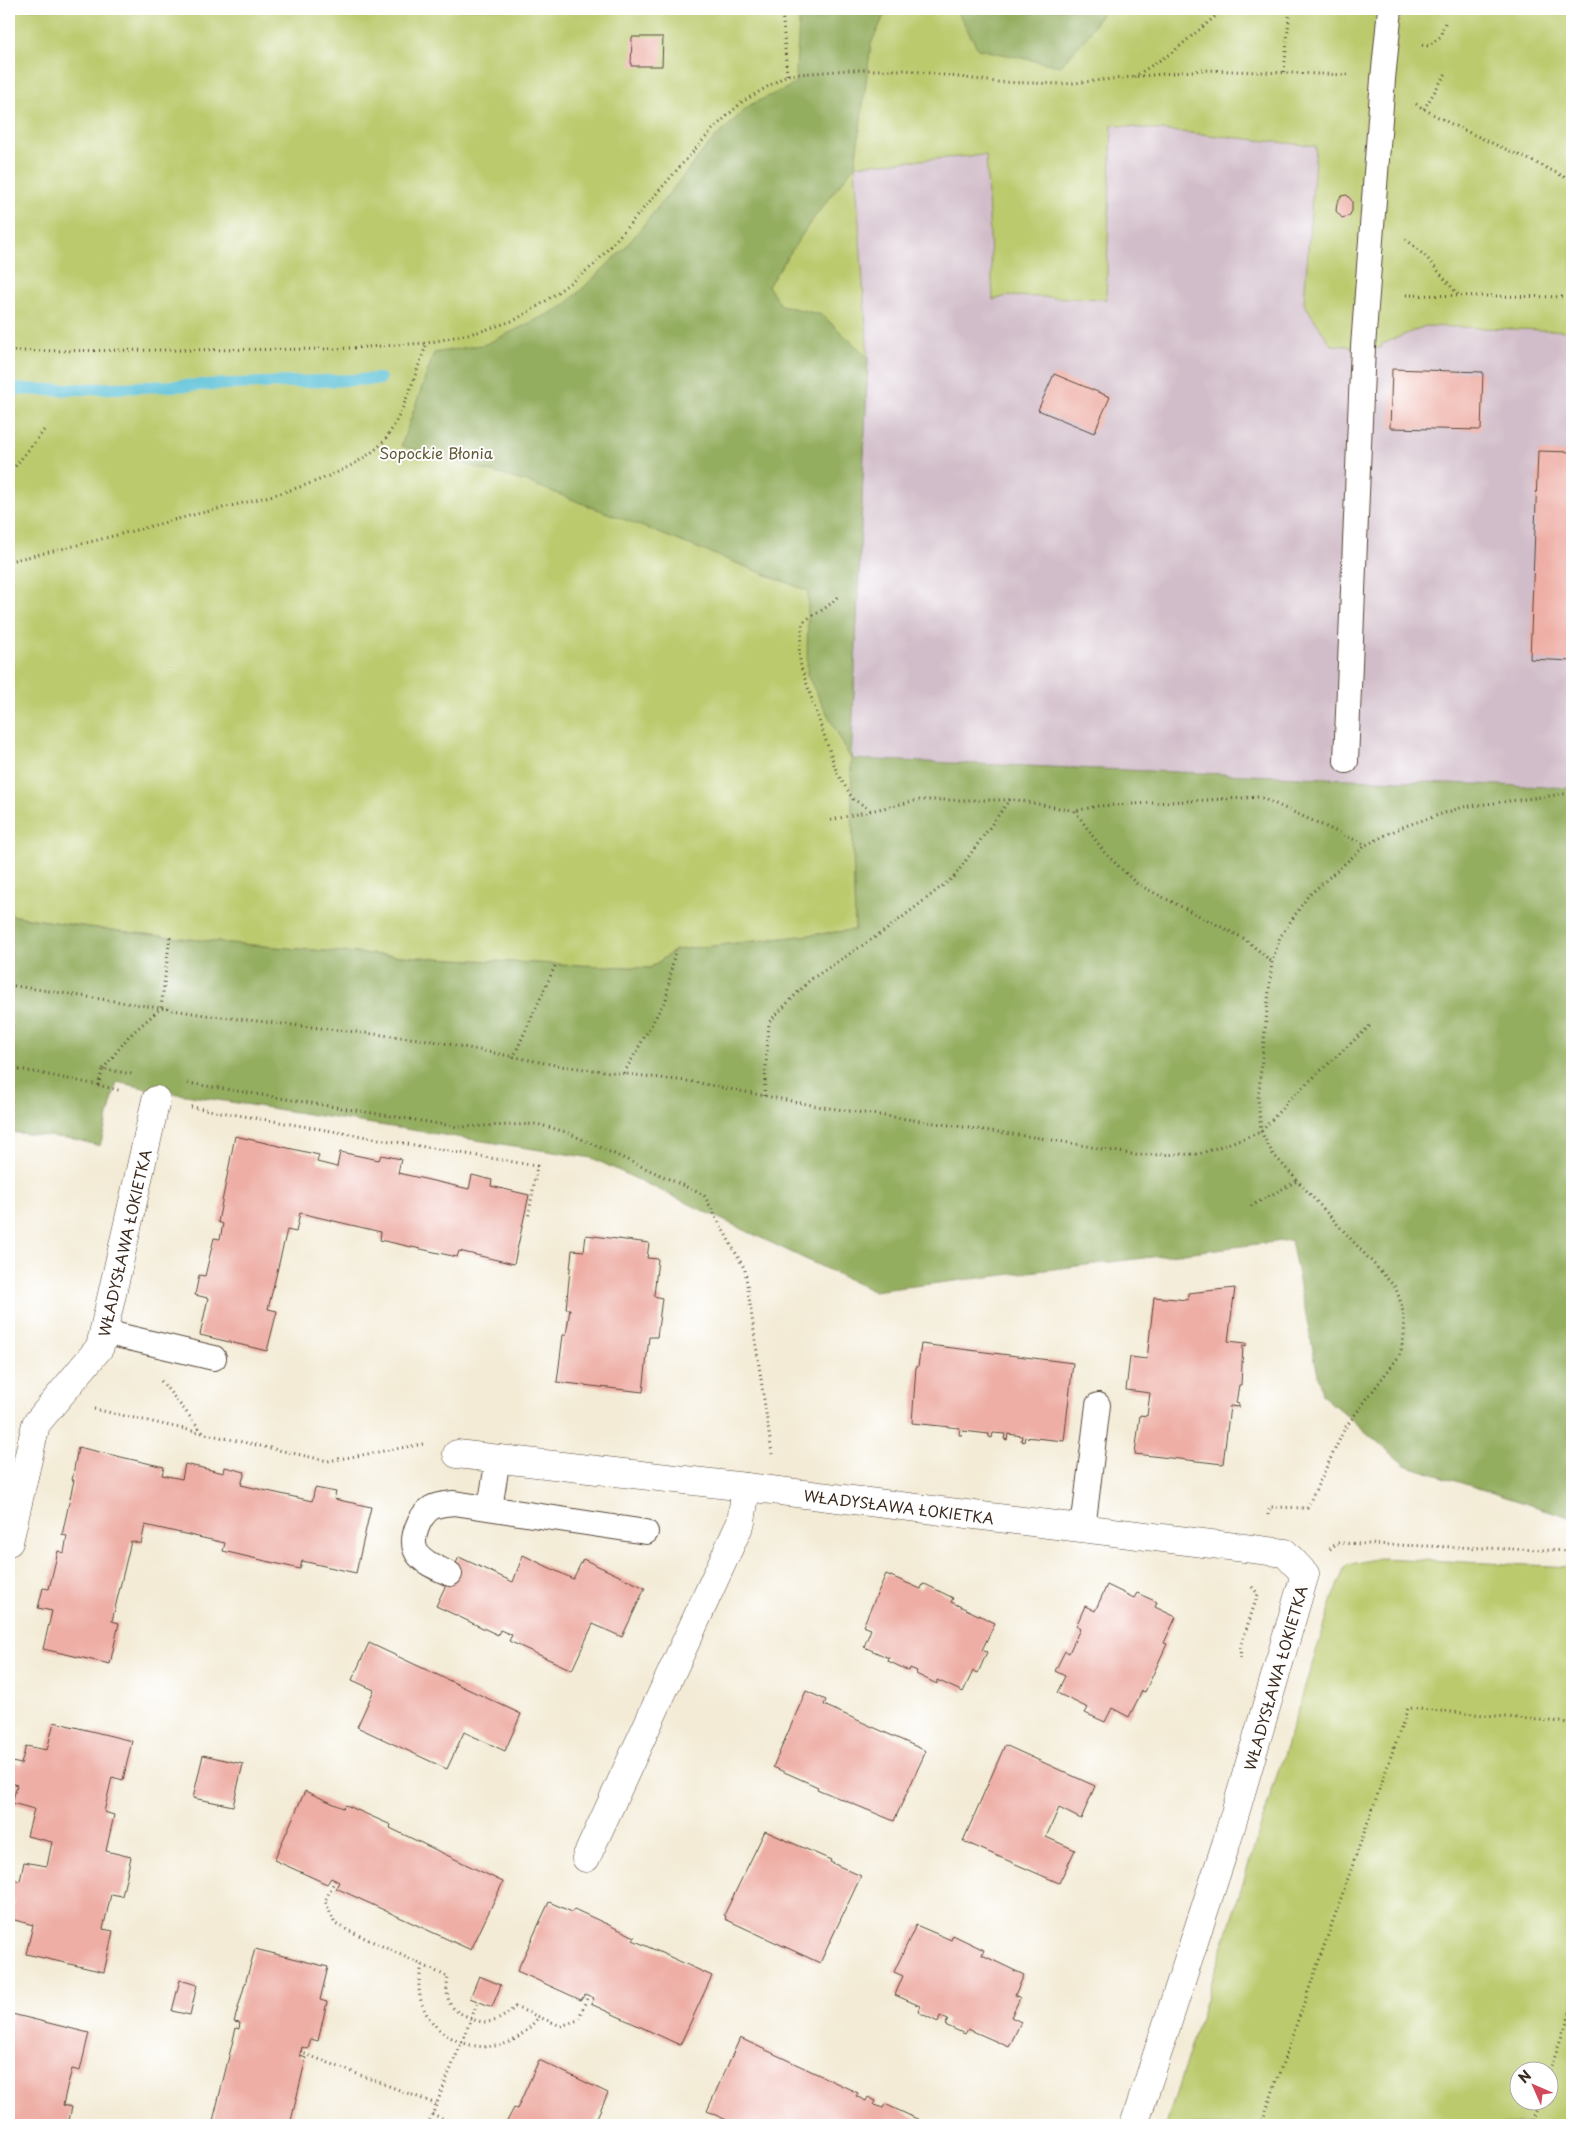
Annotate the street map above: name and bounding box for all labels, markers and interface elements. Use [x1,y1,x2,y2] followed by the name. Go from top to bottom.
[379,441,494,464] park label: Sopockie Błonia
[91,1147,156,1339] street label: WŁADYSŁAWA ŁOKIETKA
[802,1483,996,1529] street label: WŁADYSŁAWA ŁOKIETKA
[1238,1583,1312,1773] street label: WŁADYSŁAWA ŁOKIETKA
[1508,2062,1558,2112] north arrow
[1513,2065,1536,2088] text: N

